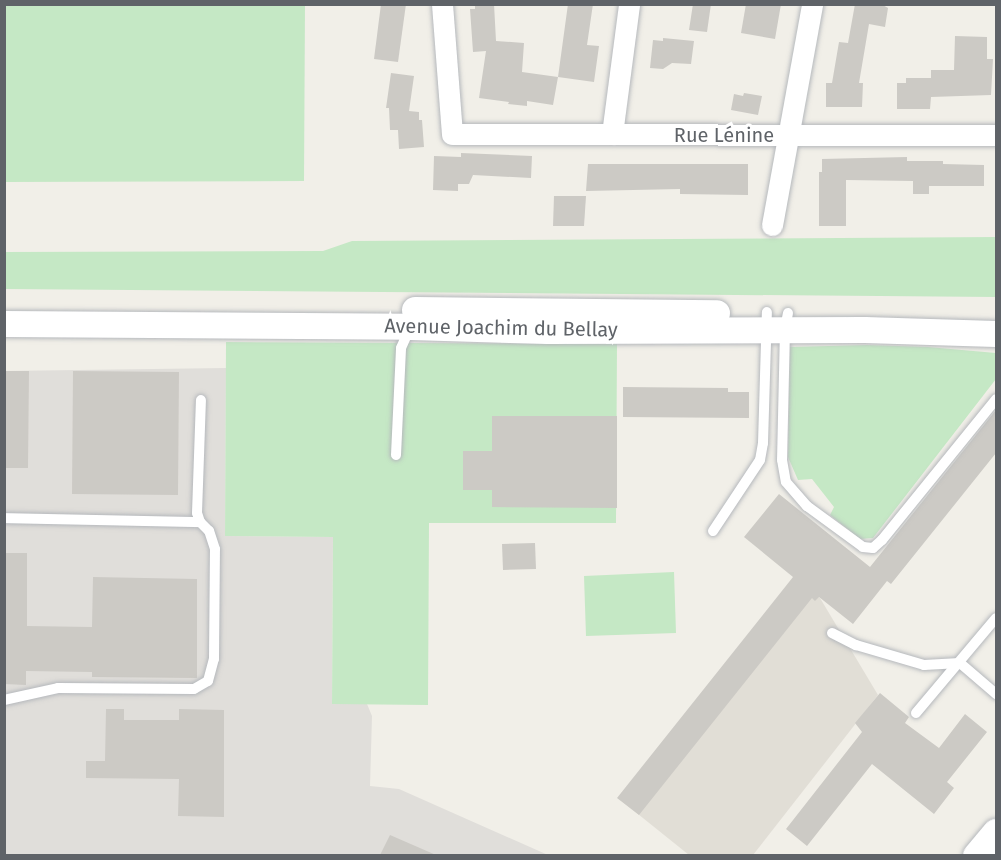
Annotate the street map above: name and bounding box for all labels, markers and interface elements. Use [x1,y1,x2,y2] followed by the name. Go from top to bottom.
[674,123,774,147] street label: Rue Lénine
[384,314,618,342] street label: Avenue Joachim du Bellay

